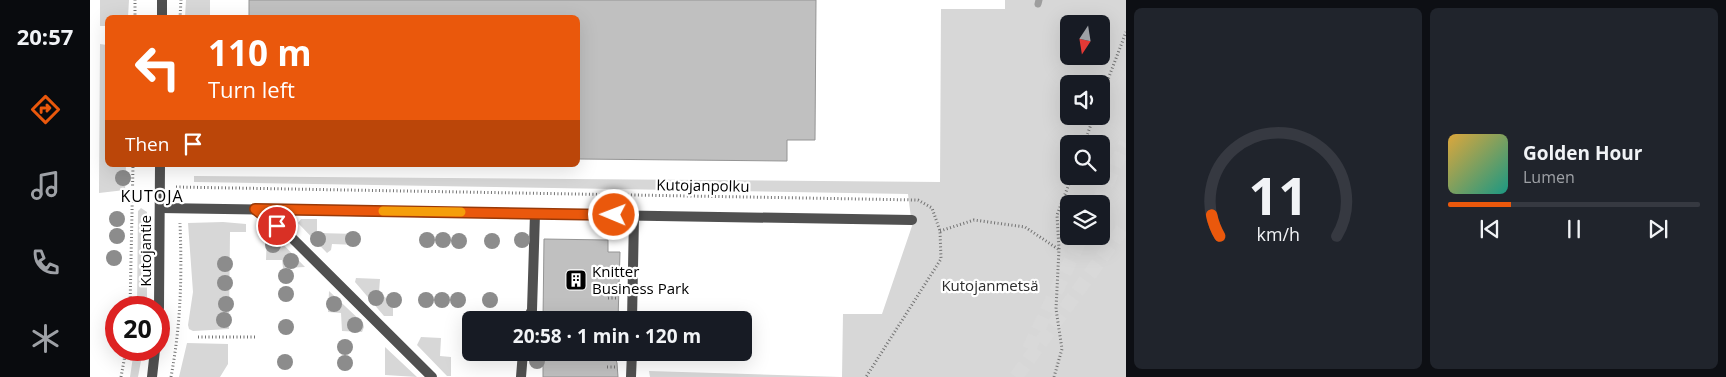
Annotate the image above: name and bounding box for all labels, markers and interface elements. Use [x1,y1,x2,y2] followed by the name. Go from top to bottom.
[1060,15,1110,65] north arrow
[1060,15,1110,245] map controls
[17,21,73,51] text: 20:57
[208,29,312,76] text: 110 m
[125,35,190,100] icon: left
[208,74,295,104] text: Turn left
[1060,75,1110,125] button: sound
[28,92,63,127] icon: directions
[179,130,207,158] icon: arrive
[125,131,169,157] text: Then
[1060,135,1110,185] button: search
[1523,140,1642,166] text: Golden Hour
[1248,159,1308,230] text: 11
[1523,166,1575,188] text: Lumen
[28,168,63,203] icon: music
[656,174,750,196] street label: Kutojanpolku
[120,185,184,207] district label: KUTOJA
[587,188,639,240] position arrow
[1060,195,1110,245] button: layers
[256,205,298,247] pin
[263,212,291,240] icon: arrive
[135,215,155,287] street label: Kutojantie
[1476,215,1504,243] icon: previous
[1560,215,1588,243] icon: pause
[1644,215,1672,243] icon: next
[1256,222,1300,246] text: km/h
[28,245,63,280] icon: phone
[592,261,689,298] place label: Knitter Business Park
[564,268,588,292] building icon: Knitter Business Park
[941,275,1039,295] park label: Kutojanmetsä
[105,296,170,361] speed limit sign: 20
[28,321,63,356] icon: climate
[513,323,701,349] text: 20:58 · 1 min · 120 m

